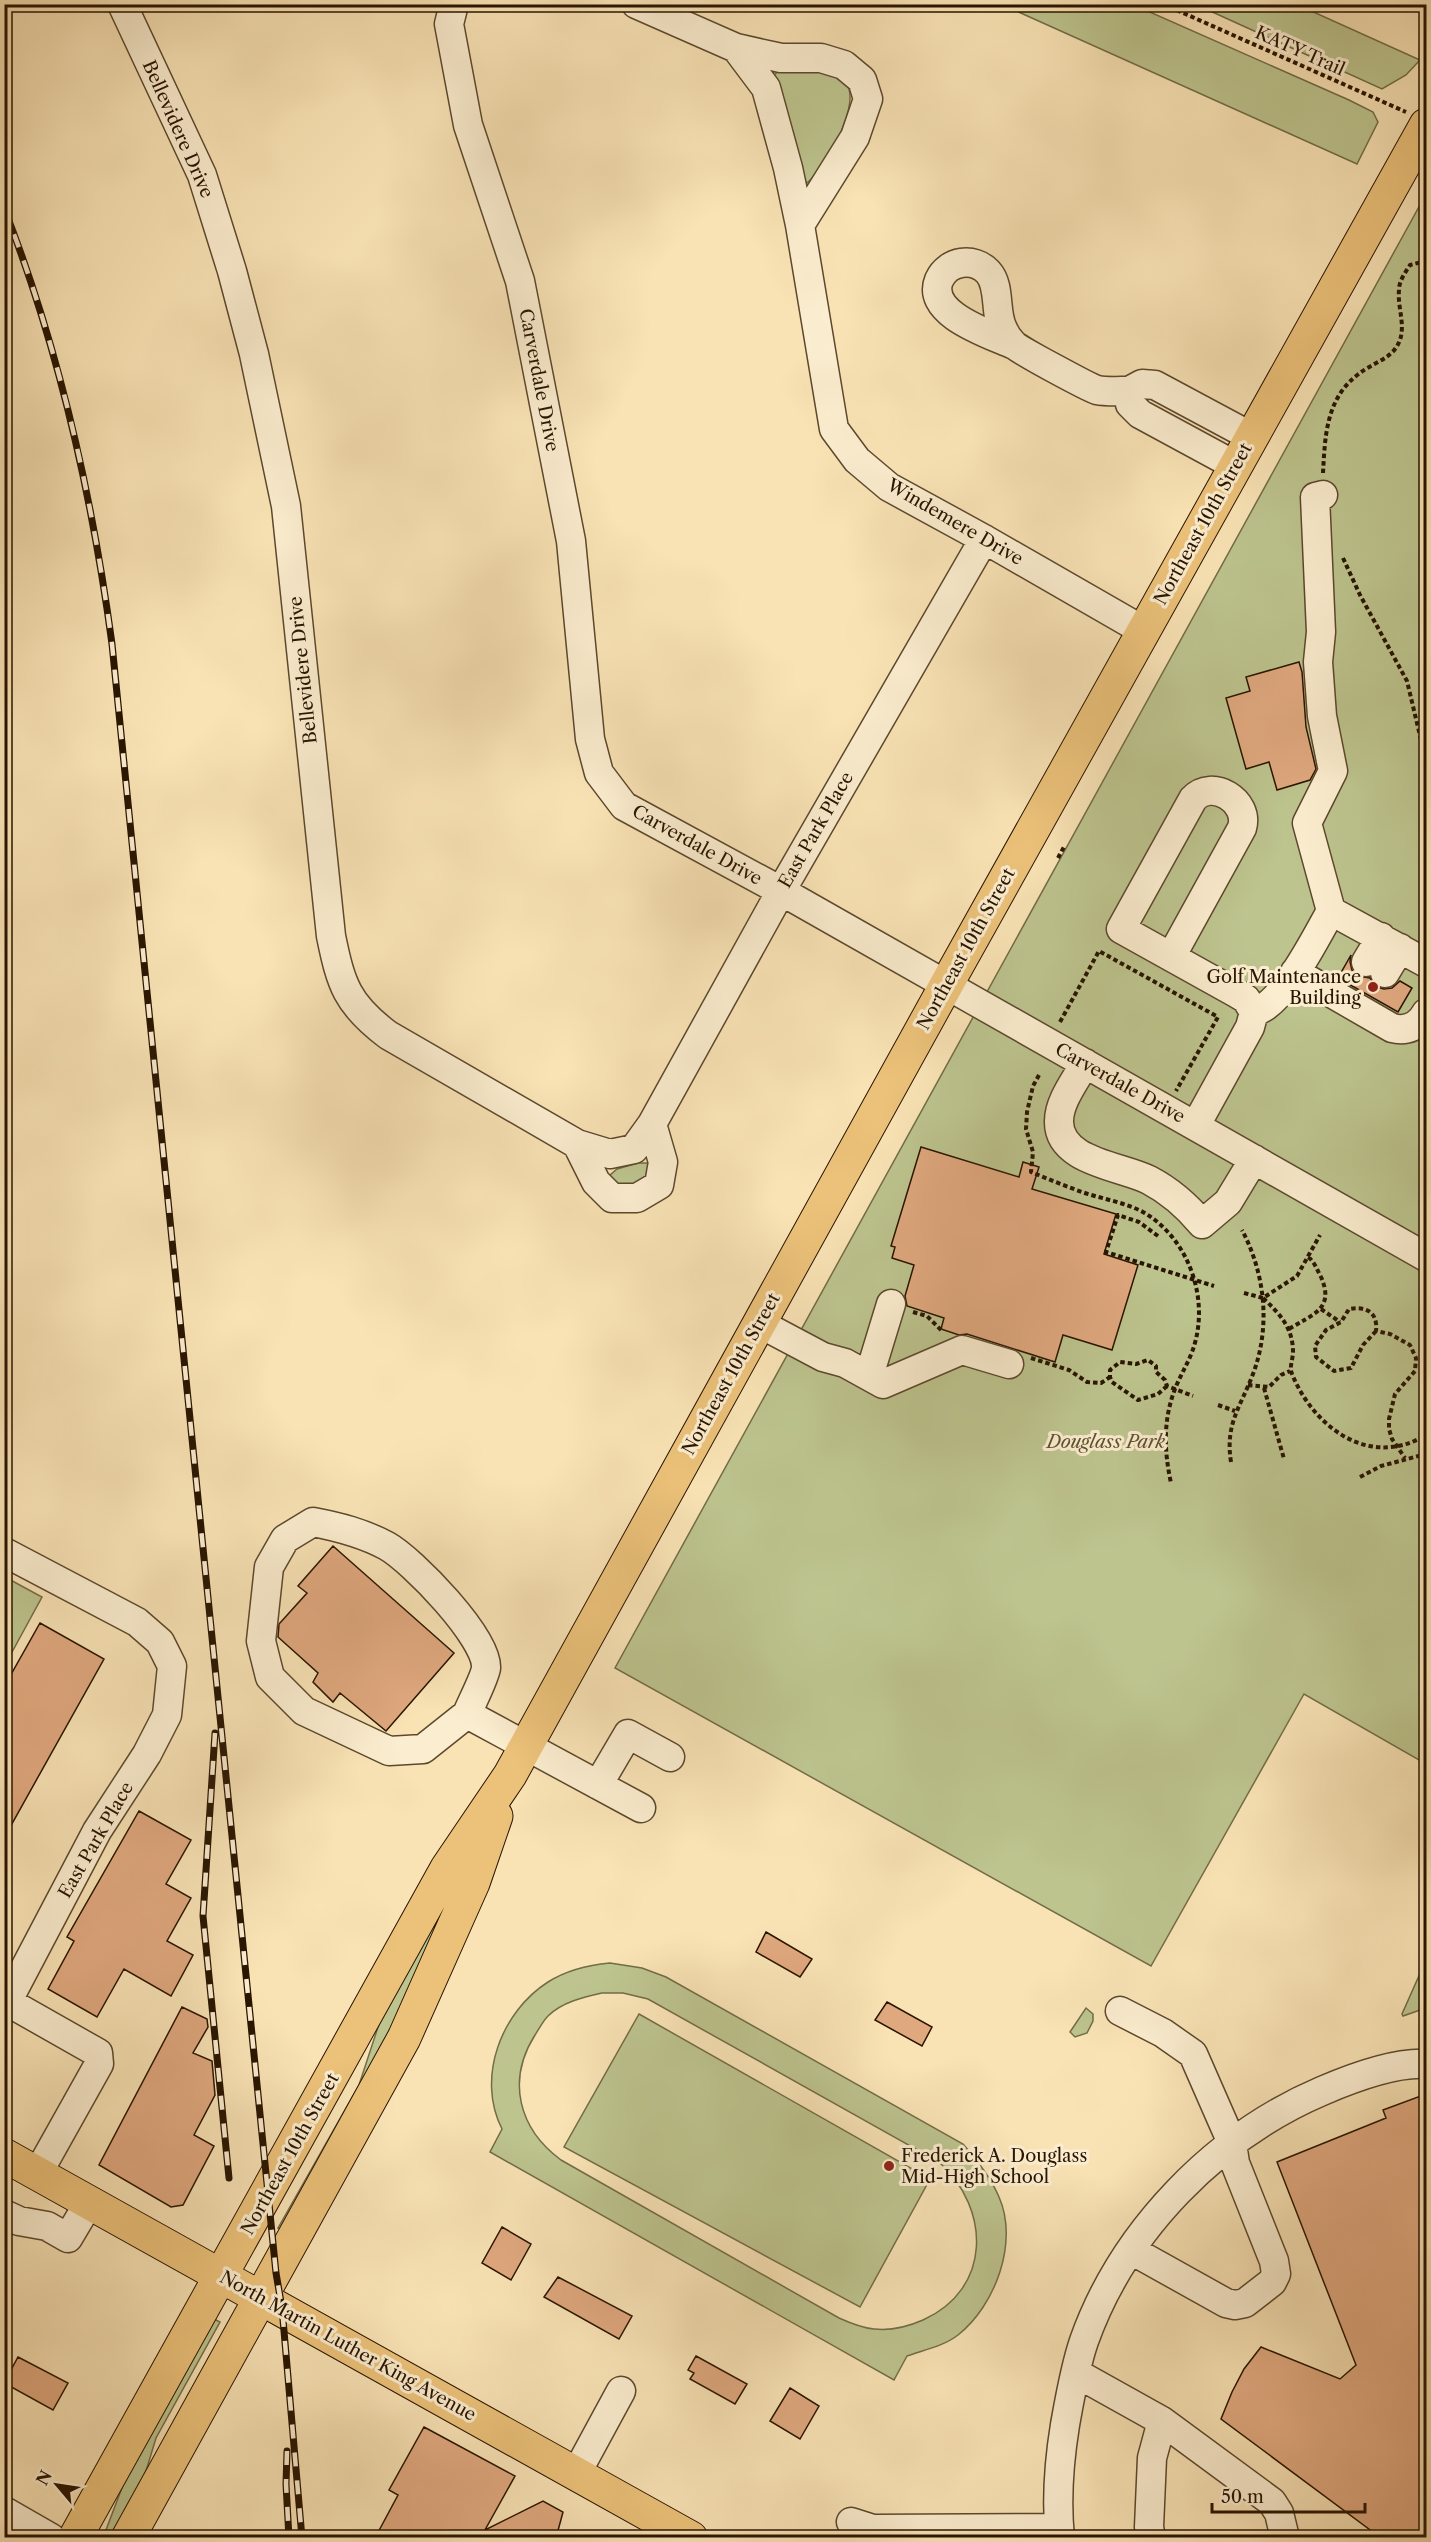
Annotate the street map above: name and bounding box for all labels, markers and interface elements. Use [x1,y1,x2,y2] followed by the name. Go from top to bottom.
[1252,21,1348,81] street label: KATY Trail
[138,57,218,201] street label: Bellevidere Drive
[514,307,564,453] street label: Carverdale Drive
[1149,439,1257,609] street label: Northeast 10th Street
[882,474,1027,570] street label: Windemere Drive
[284,595,322,745] street label: Bellevidere Drive
[774,768,858,892] street label: East Park Place
[628,800,766,890] street label: Carverdale Drive
[912,864,1020,1034] street label: Northeast 10th Street
[1207,966,1361,1009] place label: Golf Maintenance Building
[1366,980,1380,994] marker: Golf Maintenance Building
[1051,1038,1189,1128] street label: Carverdale Drive
[677,1289,785,1459] street label: Northeast 10th Street
[1045,1431,1166,1453] park label: Douglass Park
[54,1778,138,1902] street label: East Park Place
[236,2069,344,2239] street label: Northeast 10th Street
[901,2145,1087,2188] place label: Frederick A. Douglass Mid-High School
[882,2159,896,2173] marker: Frederick A. Douglass Mid-High School
[216,2266,480,2426] street label: North Martin Luther King Avenue
[27,2455,87,2515] north arrow
[32,2467,56,2489] text: N
[1212,2476,1365,2514] scale bar
[1221,2486,1264,2508] text: 50 m

